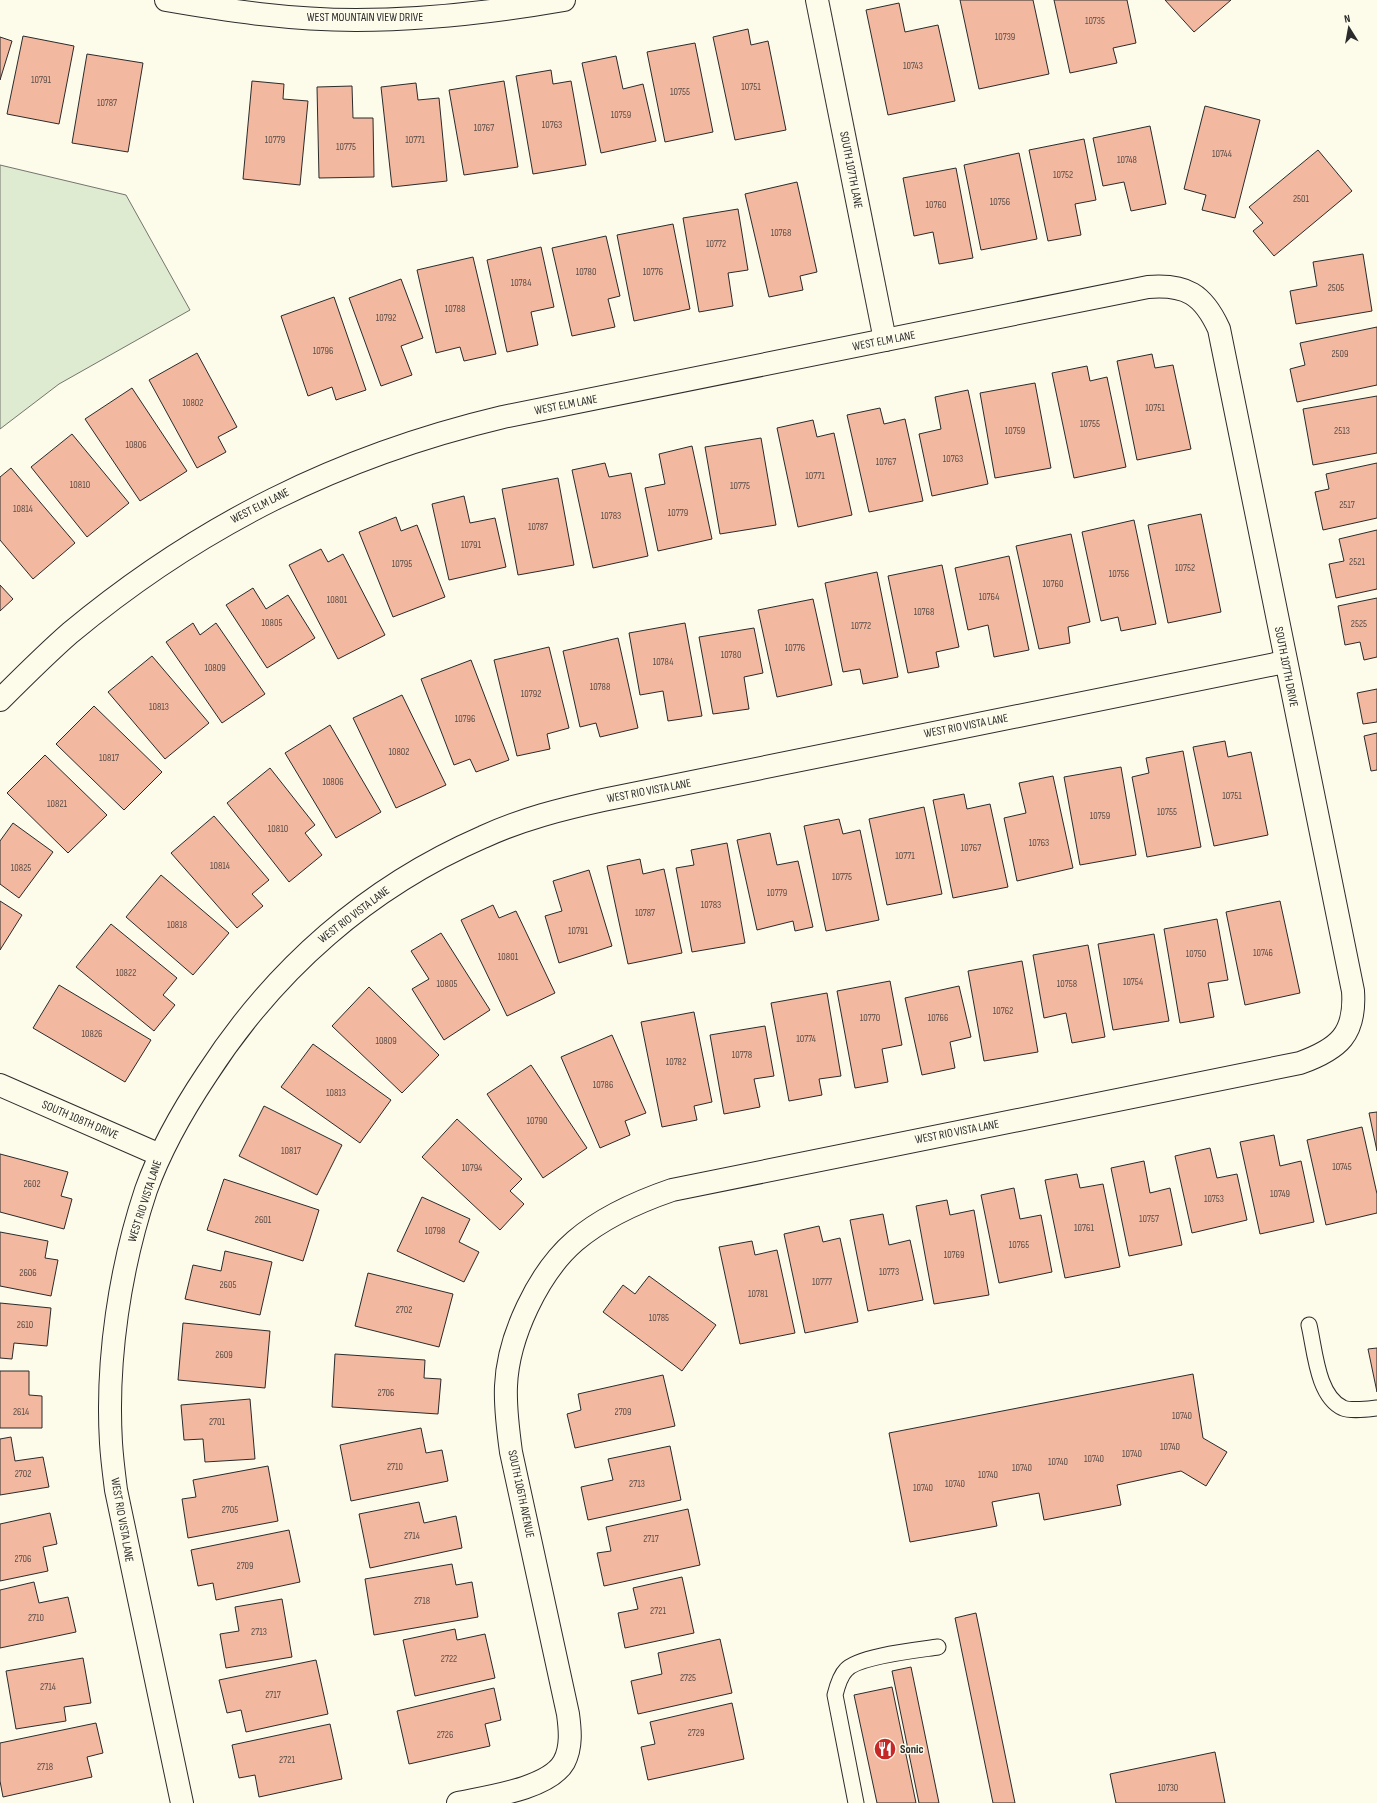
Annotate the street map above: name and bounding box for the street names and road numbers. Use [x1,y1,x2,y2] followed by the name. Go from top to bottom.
[307,10,423,25] street label: WEST MOUNTAIN VIEW DRIVE
[836,130,866,210] street label: SOUTH 107TH LANE
[851,328,917,354] street label: WEST ELM LANE
[533,392,599,418] street label: WEST ELM LANE
[228,485,292,527] street label: WEST ELM LANE
[1271,626,1301,709] street label: SOUTH 107TH DRIVE
[923,710,1009,742] street label: WEST RIO VISTA LANE
[606,775,692,807] street label: WEST RIO VISTA LANE
[315,883,393,947] street label: WEST RIO VISTA LANE
[39,1097,121,1143] street label: SOUTH 108TH DRIVE
[914,1116,1000,1148] street label: WEST RIO VISTA LANE
[125,1158,165,1244] street label: WEST RIO VISTA LANE
[504,1449,538,1539] street label: SOUTH 106TH AVENUE
[107,1477,137,1563] street label: WEST RIO VISTA LANE

